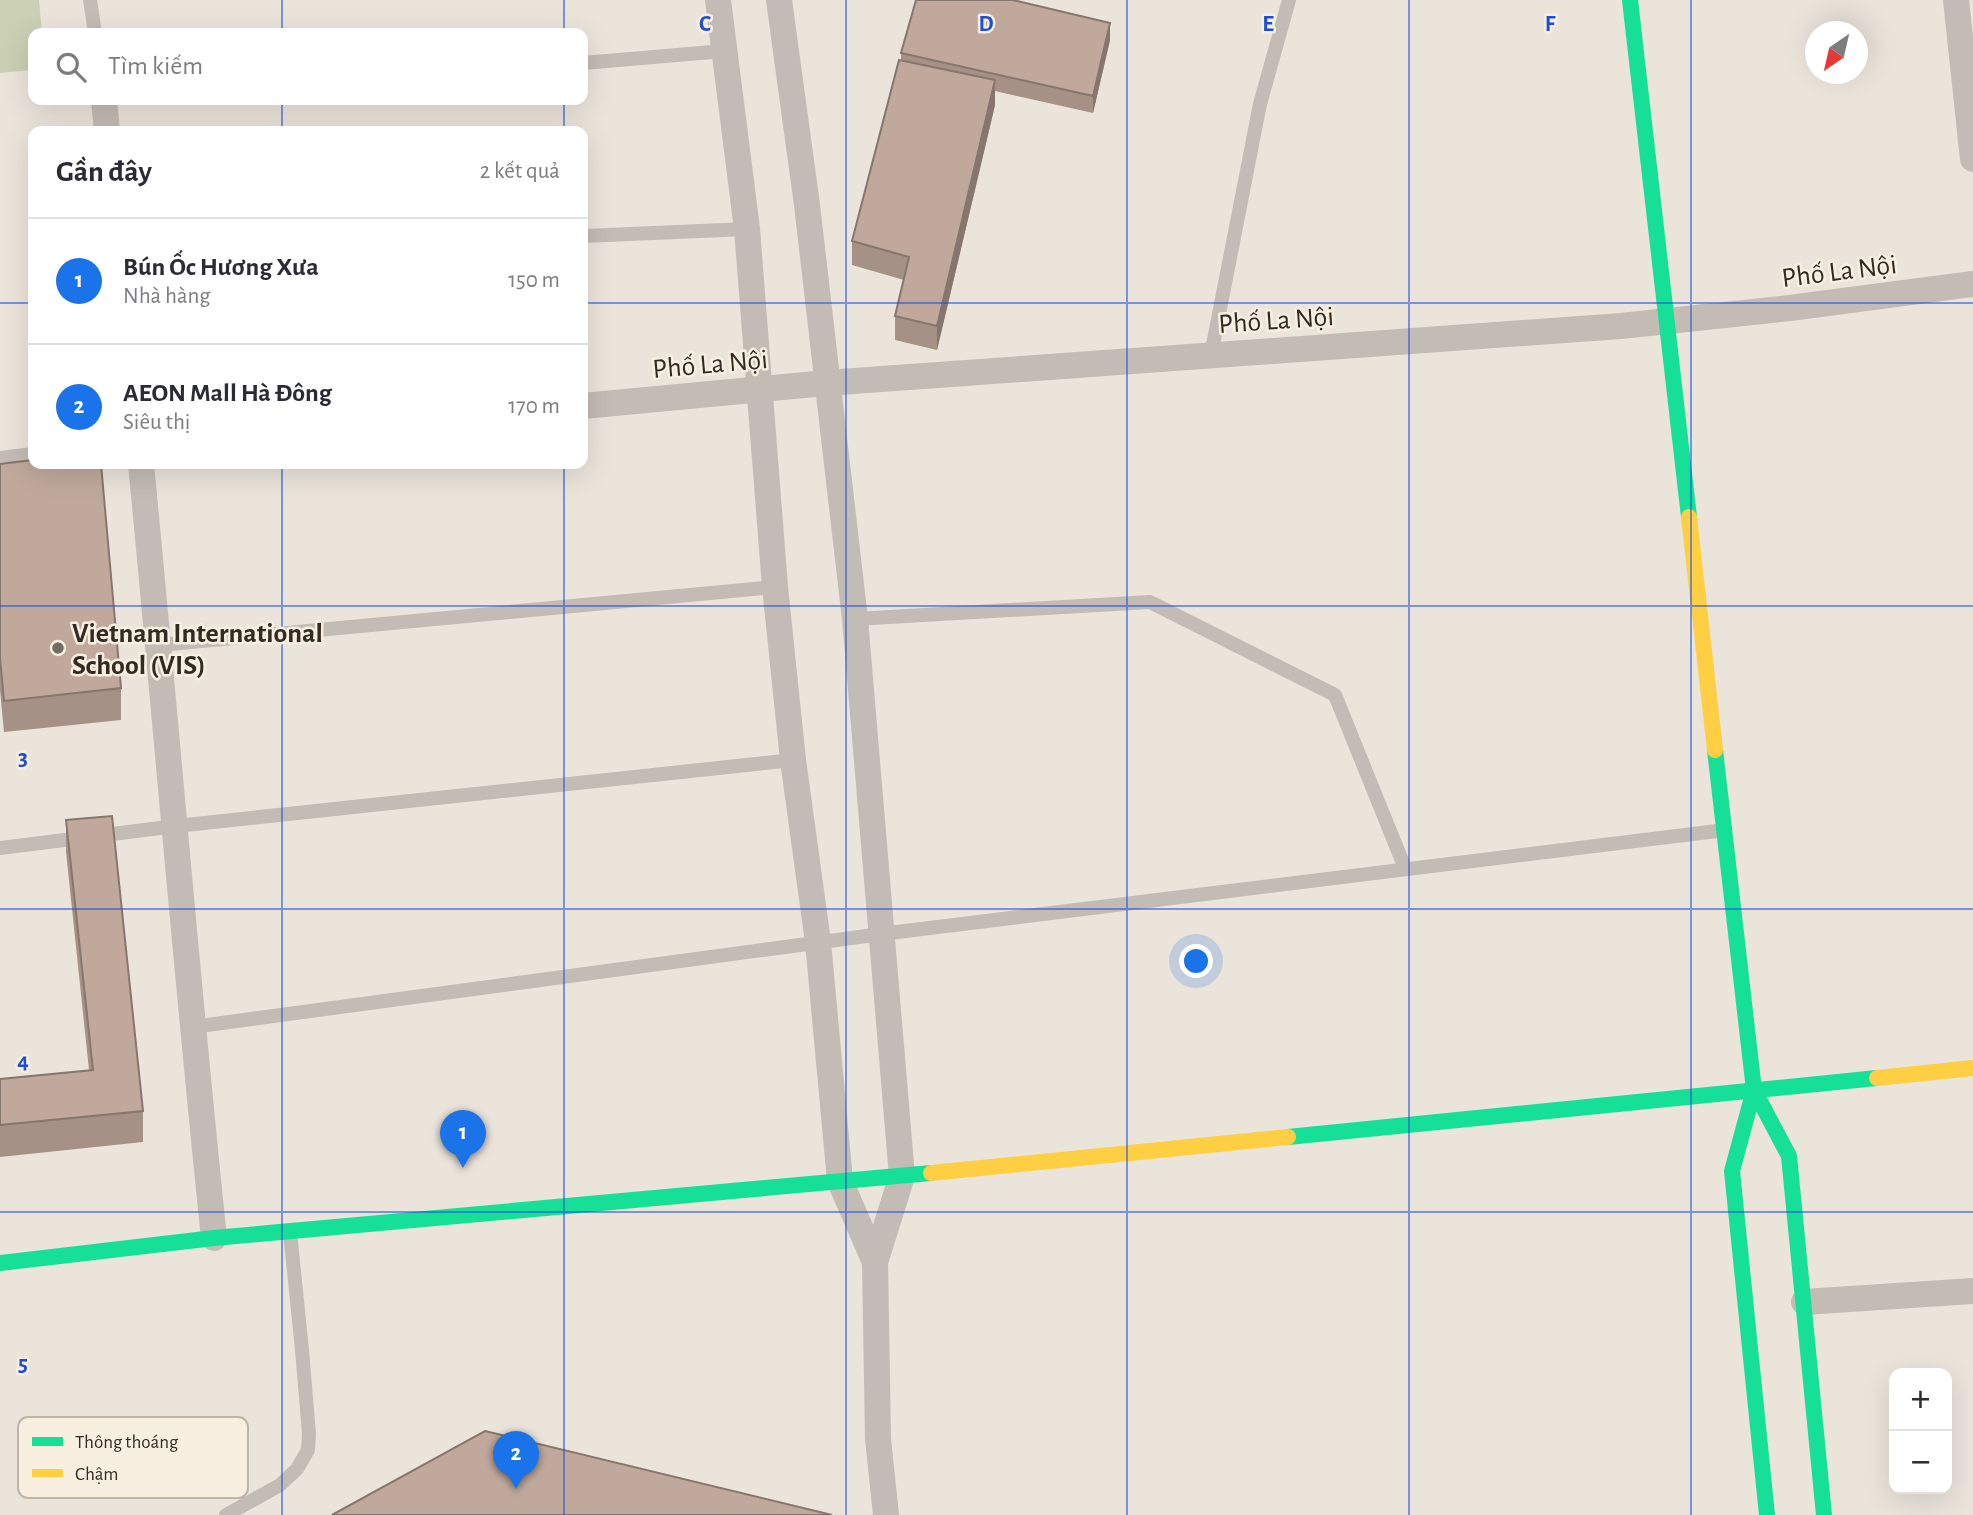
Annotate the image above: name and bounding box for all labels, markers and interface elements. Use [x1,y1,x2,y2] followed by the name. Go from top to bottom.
[699,13,711,36] text: C
[978,13,994,36] text: D
[1262,13,1274,36] text: E
[1545,13,1556,36] text: F
[1805,21,1868,84] north arrow
[28,28,588,105] search box
[52,48,90,86] icon: search
[108,53,203,79] text: Tìm kiếm
[56,157,152,187] text: Gần đây
[480,160,560,183] text: 2 kết quả
[1780,251,1898,293] street label: Phố La Nội
[123,254,319,280] text: Bún Ốc Hương Xưa
[75,269,83,292] text: 1
[508,269,560,292] text: 150 m
[123,285,210,308] text: Nhà hàng
[1217,303,1335,339] street label: Phố La Nội
[651,346,769,384] street label: Phố La Nội
[123,380,332,406] text: AEON Mall Hà Đông
[74,395,84,418] text: 2
[508,395,560,418] text: 170 m
[123,411,190,434] text: Siêu thị
[72,620,323,680] place label: Vietnam International School (VIS)
[50,640,66,656] marker: Vietnam International School (VIS)
[18,747,28,770] text: 3
[1179,944,1213,978] your location
[17,1050,29,1073] text: 4
[440,1110,486,1168] pin: 1
[18,1353,28,1376] text: 5
[1889,1368,1952,1494] map controls
[1889,1368,1952,1431] button: +
[18,1417,248,1498] legend
[493,1431,539,1489] pin: 2
[1889,1431,1952,1494] button: −
[75,1433,179,1452] text: Thông thoáng
[75,1465,119,1484] text: Chậm

